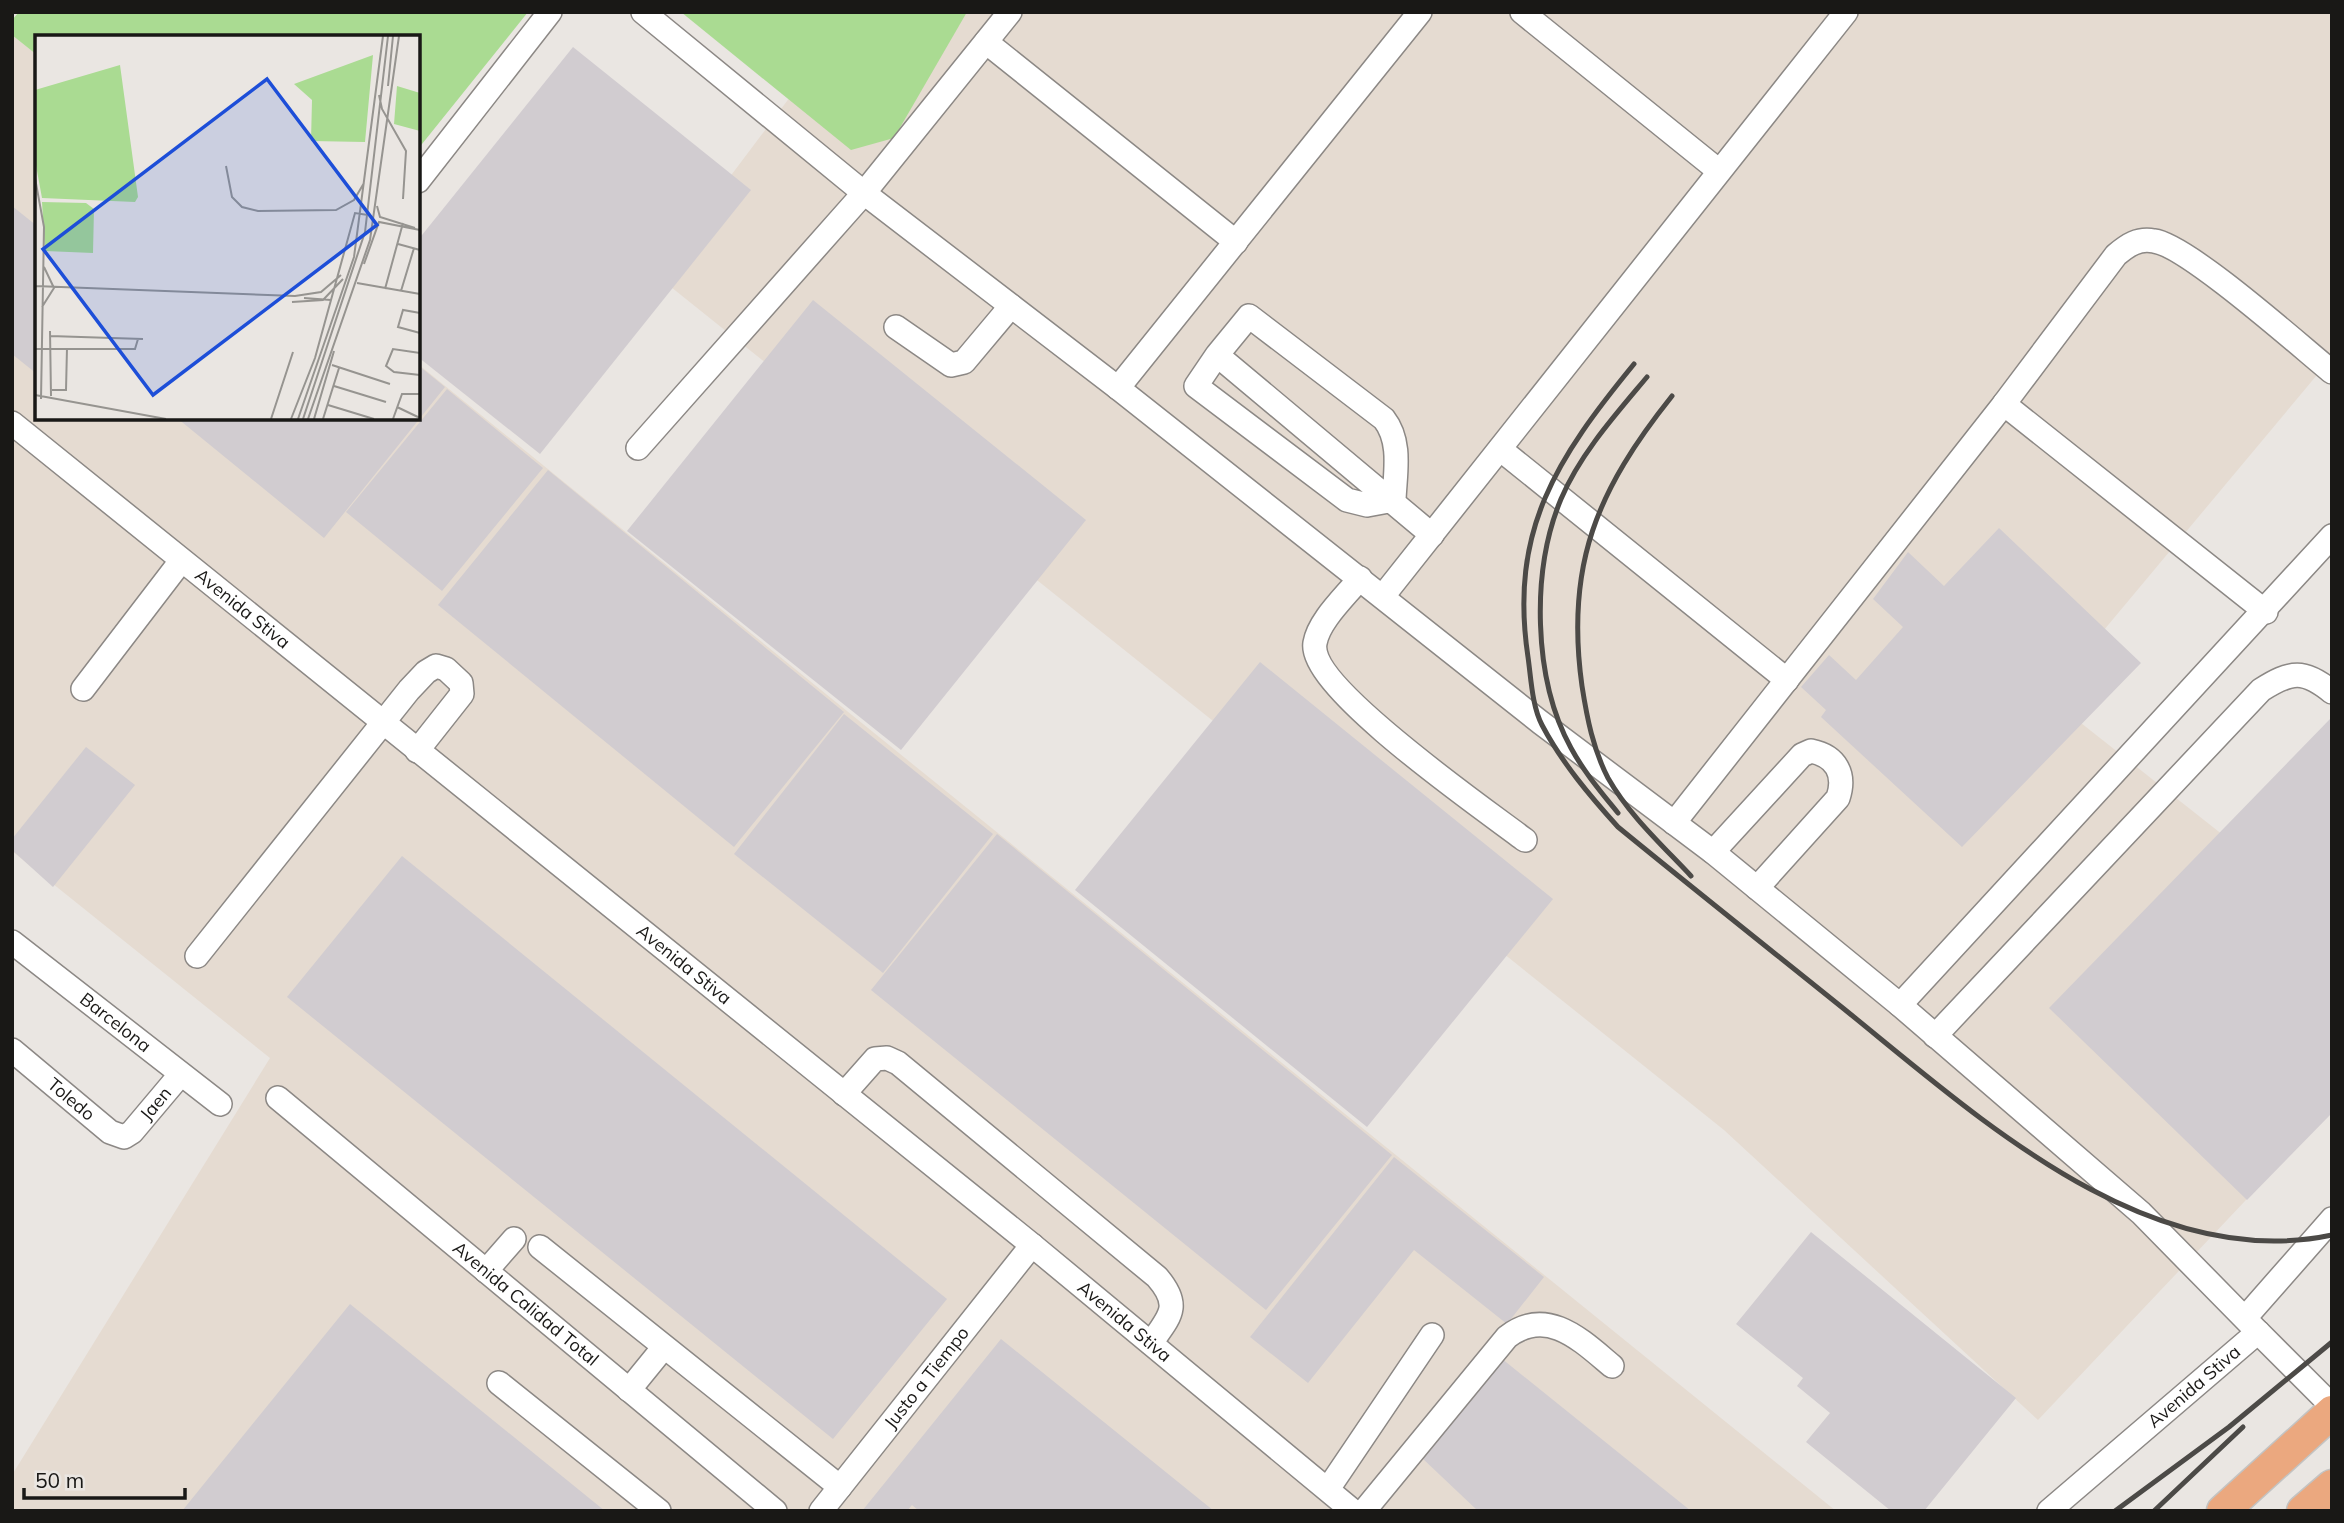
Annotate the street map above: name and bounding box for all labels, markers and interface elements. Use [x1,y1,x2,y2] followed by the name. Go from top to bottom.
[35,35,420,420] inset map
[191,563,295,653] street label: Avenida Stiva
[632,919,736,1009] street label: Avenida Stiva
[75,987,156,1057] street label: Barcelona
[43,1073,100,1125] street label: Toledo
[135,1082,176,1125] street label: Jaen
[448,1236,604,1371] street label: Avenida Calidad Total
[1073,1276,1176,1367] street label: Avenida Stiva
[879,1322,974,1433] street label: Justo a Tiempo
[2143,1340,2245,1433] street label: Avenida Stiva
[24,1456,186,1500] scale bar
[35,1467,84,1493] text: 50 m

